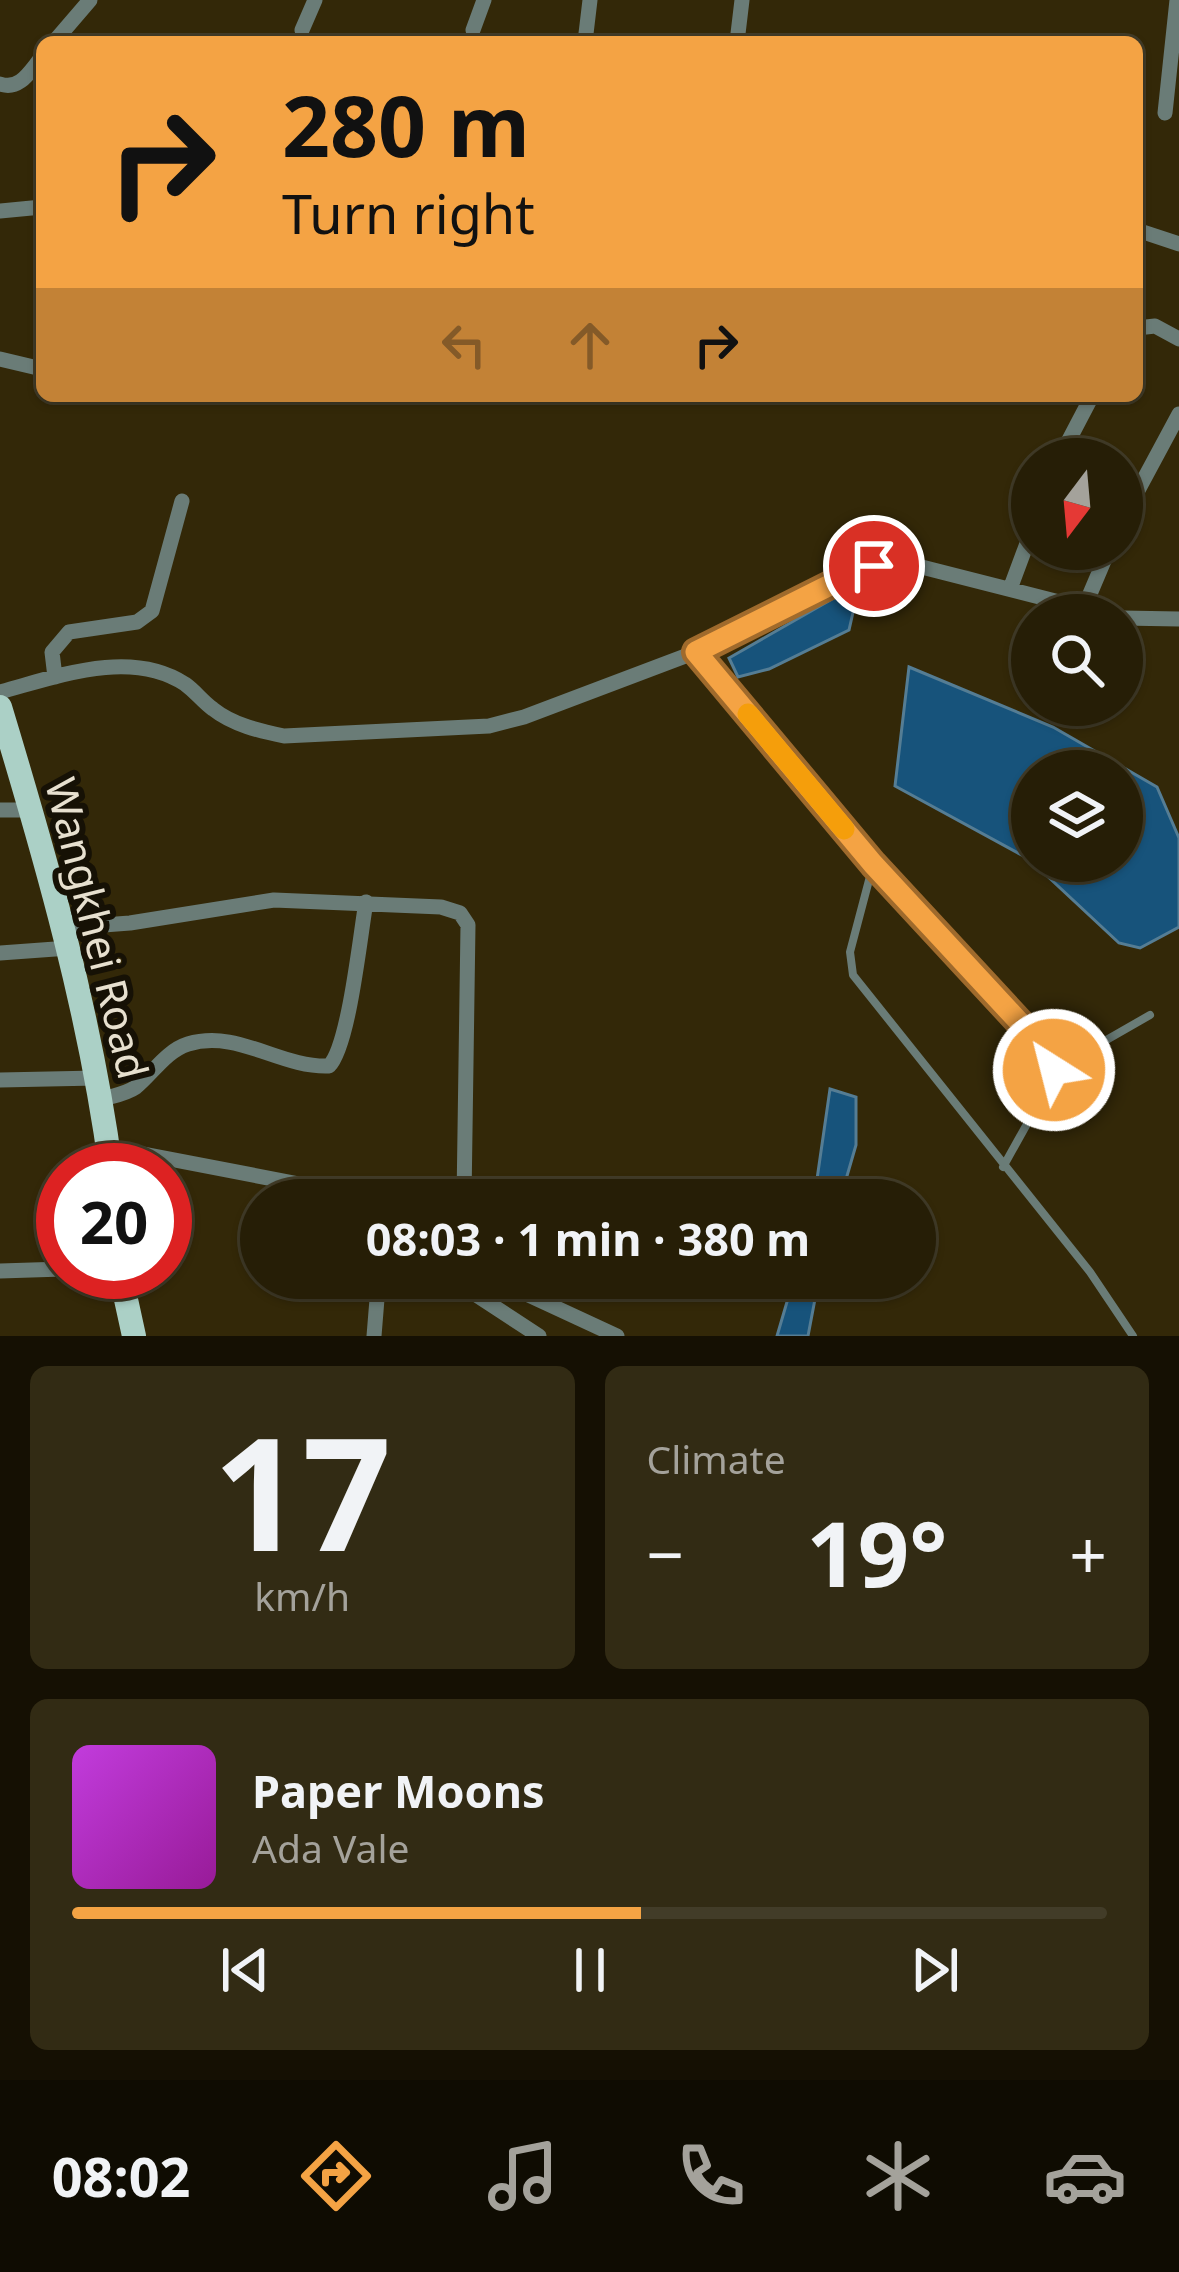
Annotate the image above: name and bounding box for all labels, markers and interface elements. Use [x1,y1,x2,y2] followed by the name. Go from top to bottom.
[282,67,530,182] text: 280 m
[84,84,240,240] icon: right
[282,176,535,250] text: Turn right
[431,312,497,378] icon: left
[557,312,623,378] icon: ahead
[683,312,749,378] icon: right
[1011,438,1143,570] north arrow
[1011,438,1143,882] map controls
[823,515,925,617] pin
[841,533,907,599] icon: arrive
[1011,594,1143,726] button: search
[1011,750,1143,882] button: layers
[33,772,163,1084] street label: Wangkhei Road
[991,1007,1117,1133] position arrow
[36,1143,192,1299] speed limit sign: 20
[366,1208,810,1269] text: 08:03 · 1 min · 380 m
[213,1384,391,1597] text: 17
[647,1432,786,1485] text: Climate
[806,1491,947,1613] text: 19°
[647,1508,684,1598] text: −
[1069,1508,1107,1598] text: +
[254,1569,350,1622] text: km/h
[252,1760,545,1821] text: Paper Moons
[252,1821,409,1874] text: Ada Vale
[212,1937,278,2003] icon: previous
[557,1937,623,2003] icon: pause
[902,1937,968,2003] icon: next
[294,2134,378,2218] icon: directions
[481,2134,565,2218] icon: music
[669,2134,753,2218] icon: phone
[856,2134,940,2218] icon: climate
[1043,2134,1127,2218] icon: car
[52,2139,190,2213] text: 08:02

